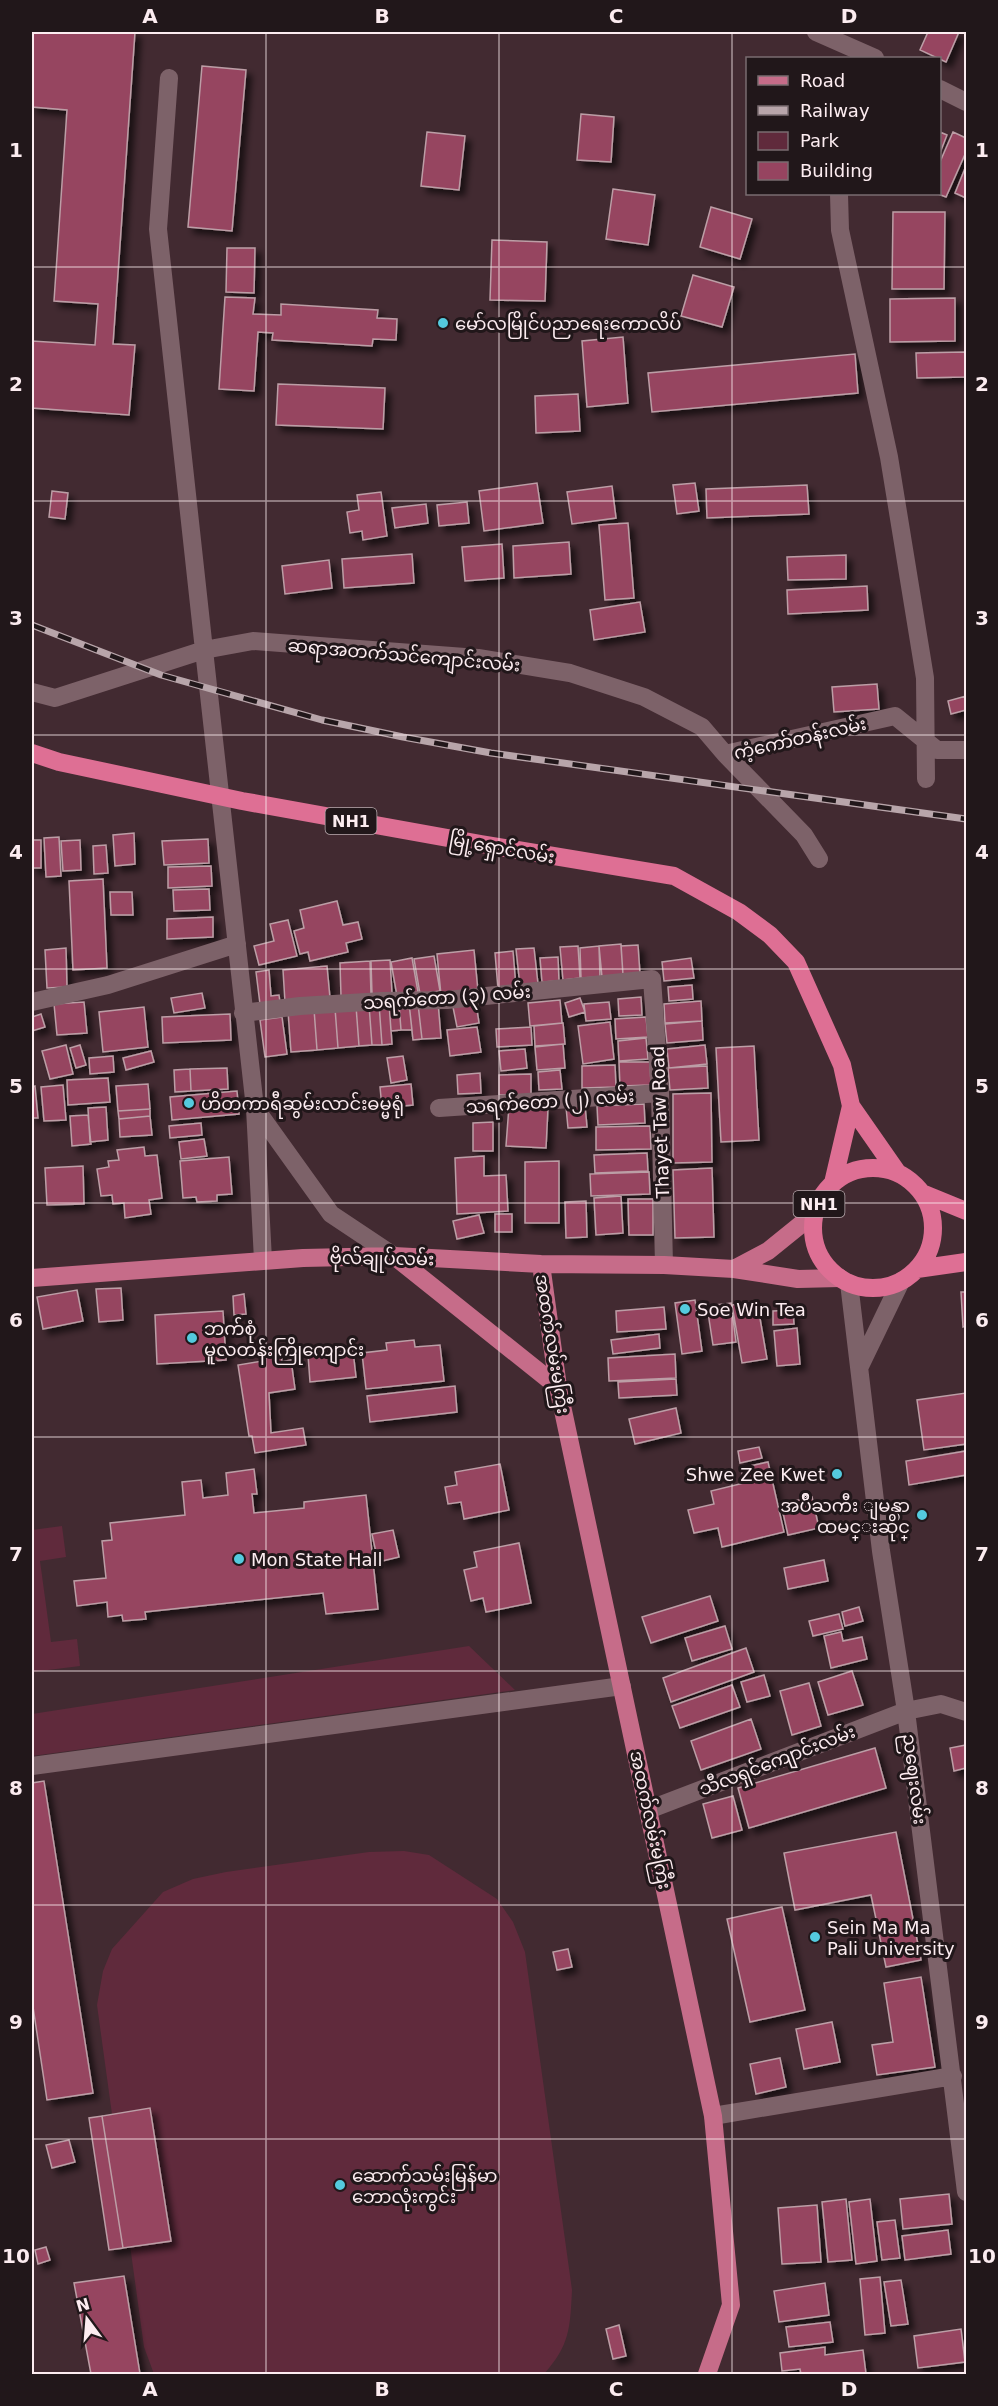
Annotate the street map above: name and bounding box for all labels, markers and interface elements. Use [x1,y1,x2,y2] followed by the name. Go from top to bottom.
[142,4,158,28] text: A
[374,4,390,28] text: B
[609,4,623,28] text: C
[841,4,857,28] text: D
[746,57,941,195] legend
[800,70,845,91] text: Road
[800,100,870,121] text: Railway
[800,130,839,151] text: Park
[9,138,23,162] text: 1
[975,138,989,162] text: 1
[800,160,873,181] text: Building
[455,310,682,339] place label: မော်လမြိုင်ပညာရေးကောလိပ်
[436,316,450,330] marker: မော်လမြိုင်ပညာရေးကောလိပ်
[9,372,23,396] text: 2
[975,372,989,396] text: 2
[9,606,23,630] text: 3
[975,606,989,630] text: 3
[286,632,521,681] street label: ဆရာအတက်သင်ကျောင်းလမ်း
[731,711,869,768] street label: ကံ့ကော်တန်းလမ်း
[326,808,376,834] road number: NH1
[447,825,557,873] street label: မြို့ရှောင်လမ်း
[9,840,23,864] text: 4
[975,840,989,864] text: 4
[362,979,532,1018] street label: သရက်တော (၃) လမ်း
[647,1045,673,1200] street label: Thayet Taw Road
[9,1074,23,1098] text: 5
[975,1074,989,1098] text: 5
[465,1083,635,1122] street label: သရက်တော (၂) လမ်း
[201,1090,404,1119] place label: ဟိတကာရီဆွမ်းလာင်းဓမ္မရုံ
[182,1096,196,1110] marker: ဟိတကာရီဆွမ်းလာင်းဓမ္မရုံ
[794,1191,844,1217] road number: NH1
[329,1244,435,1274] street label: ဗိုလ်ချုပ်လမ်း
[527,1272,577,1416] street label: အထက်လမ်းမကြီး
[697,1299,806,1320] place label: Soe Win Tea
[678,1302,692,1316] marker: Soe Win Tea
[9,1308,23,1332] text: 6
[975,1308,989,1332] text: 6
[204,1316,364,1365] place label: ဘက်စုံ မူလတန်းကြိုကျောင်း
[185,1331,199,1345] marker: ဘက်စုံ မူလတန်းကြိုကျောင်း
[686,1464,825,1485] place label: Shwe Zee Kwet
[830,1467,844,1481] marker: Shwe Zee Kwet
[780,1492,910,1542] place label: အပ်ိဳႀကီး ျမန္မာ ထမင္းဆိုင္
[915,1508,929,1522] marker: အပ်ိဳႀကီး ျမန္မာ ထမင္းဆိုင္
[9,1542,23,1566] text: 7
[975,1542,989,1566] text: 7
[251,1549,383,1570] place label: Mon State Hall
[232,1552,246,1566] marker: Mon State Hall
[695,1718,860,1804] street label: သီလရှင်ကျောင်းလမ်း
[894,1732,933,1826] street label: ညဈေးလမ်း
[621,1748,679,1892] street label: အထက်လမ်းမကြီး
[9,1776,23,1800] text: 8
[975,1776,989,1800] text: 8
[827,1917,955,1959] place label: Sein Ma Ma Pali University
[808,1930,822,1944] marker: Sein Ma Ma Pali University
[9,2010,23,2034] text: 9
[975,2010,989,2034] text: 9
[352,2163,497,2212] place label: ဆောက်သမ်းမြန်မာ ဘောလုံးကွင်း
[333,2178,347,2192] marker: ဆောက်သမ်းမြန်မာ ဘောလုံးကွင်း
[2,2244,30,2268] text: 10
[968,2244,996,2268] text: 10
[57,2289,117,2349] north arrow
[74,2294,92,2316] text: N
[142,2377,158,2401] text: A
[374,2377,390,2401] text: B
[609,2377,623,2401] text: C
[841,2377,857,2401] text: D

